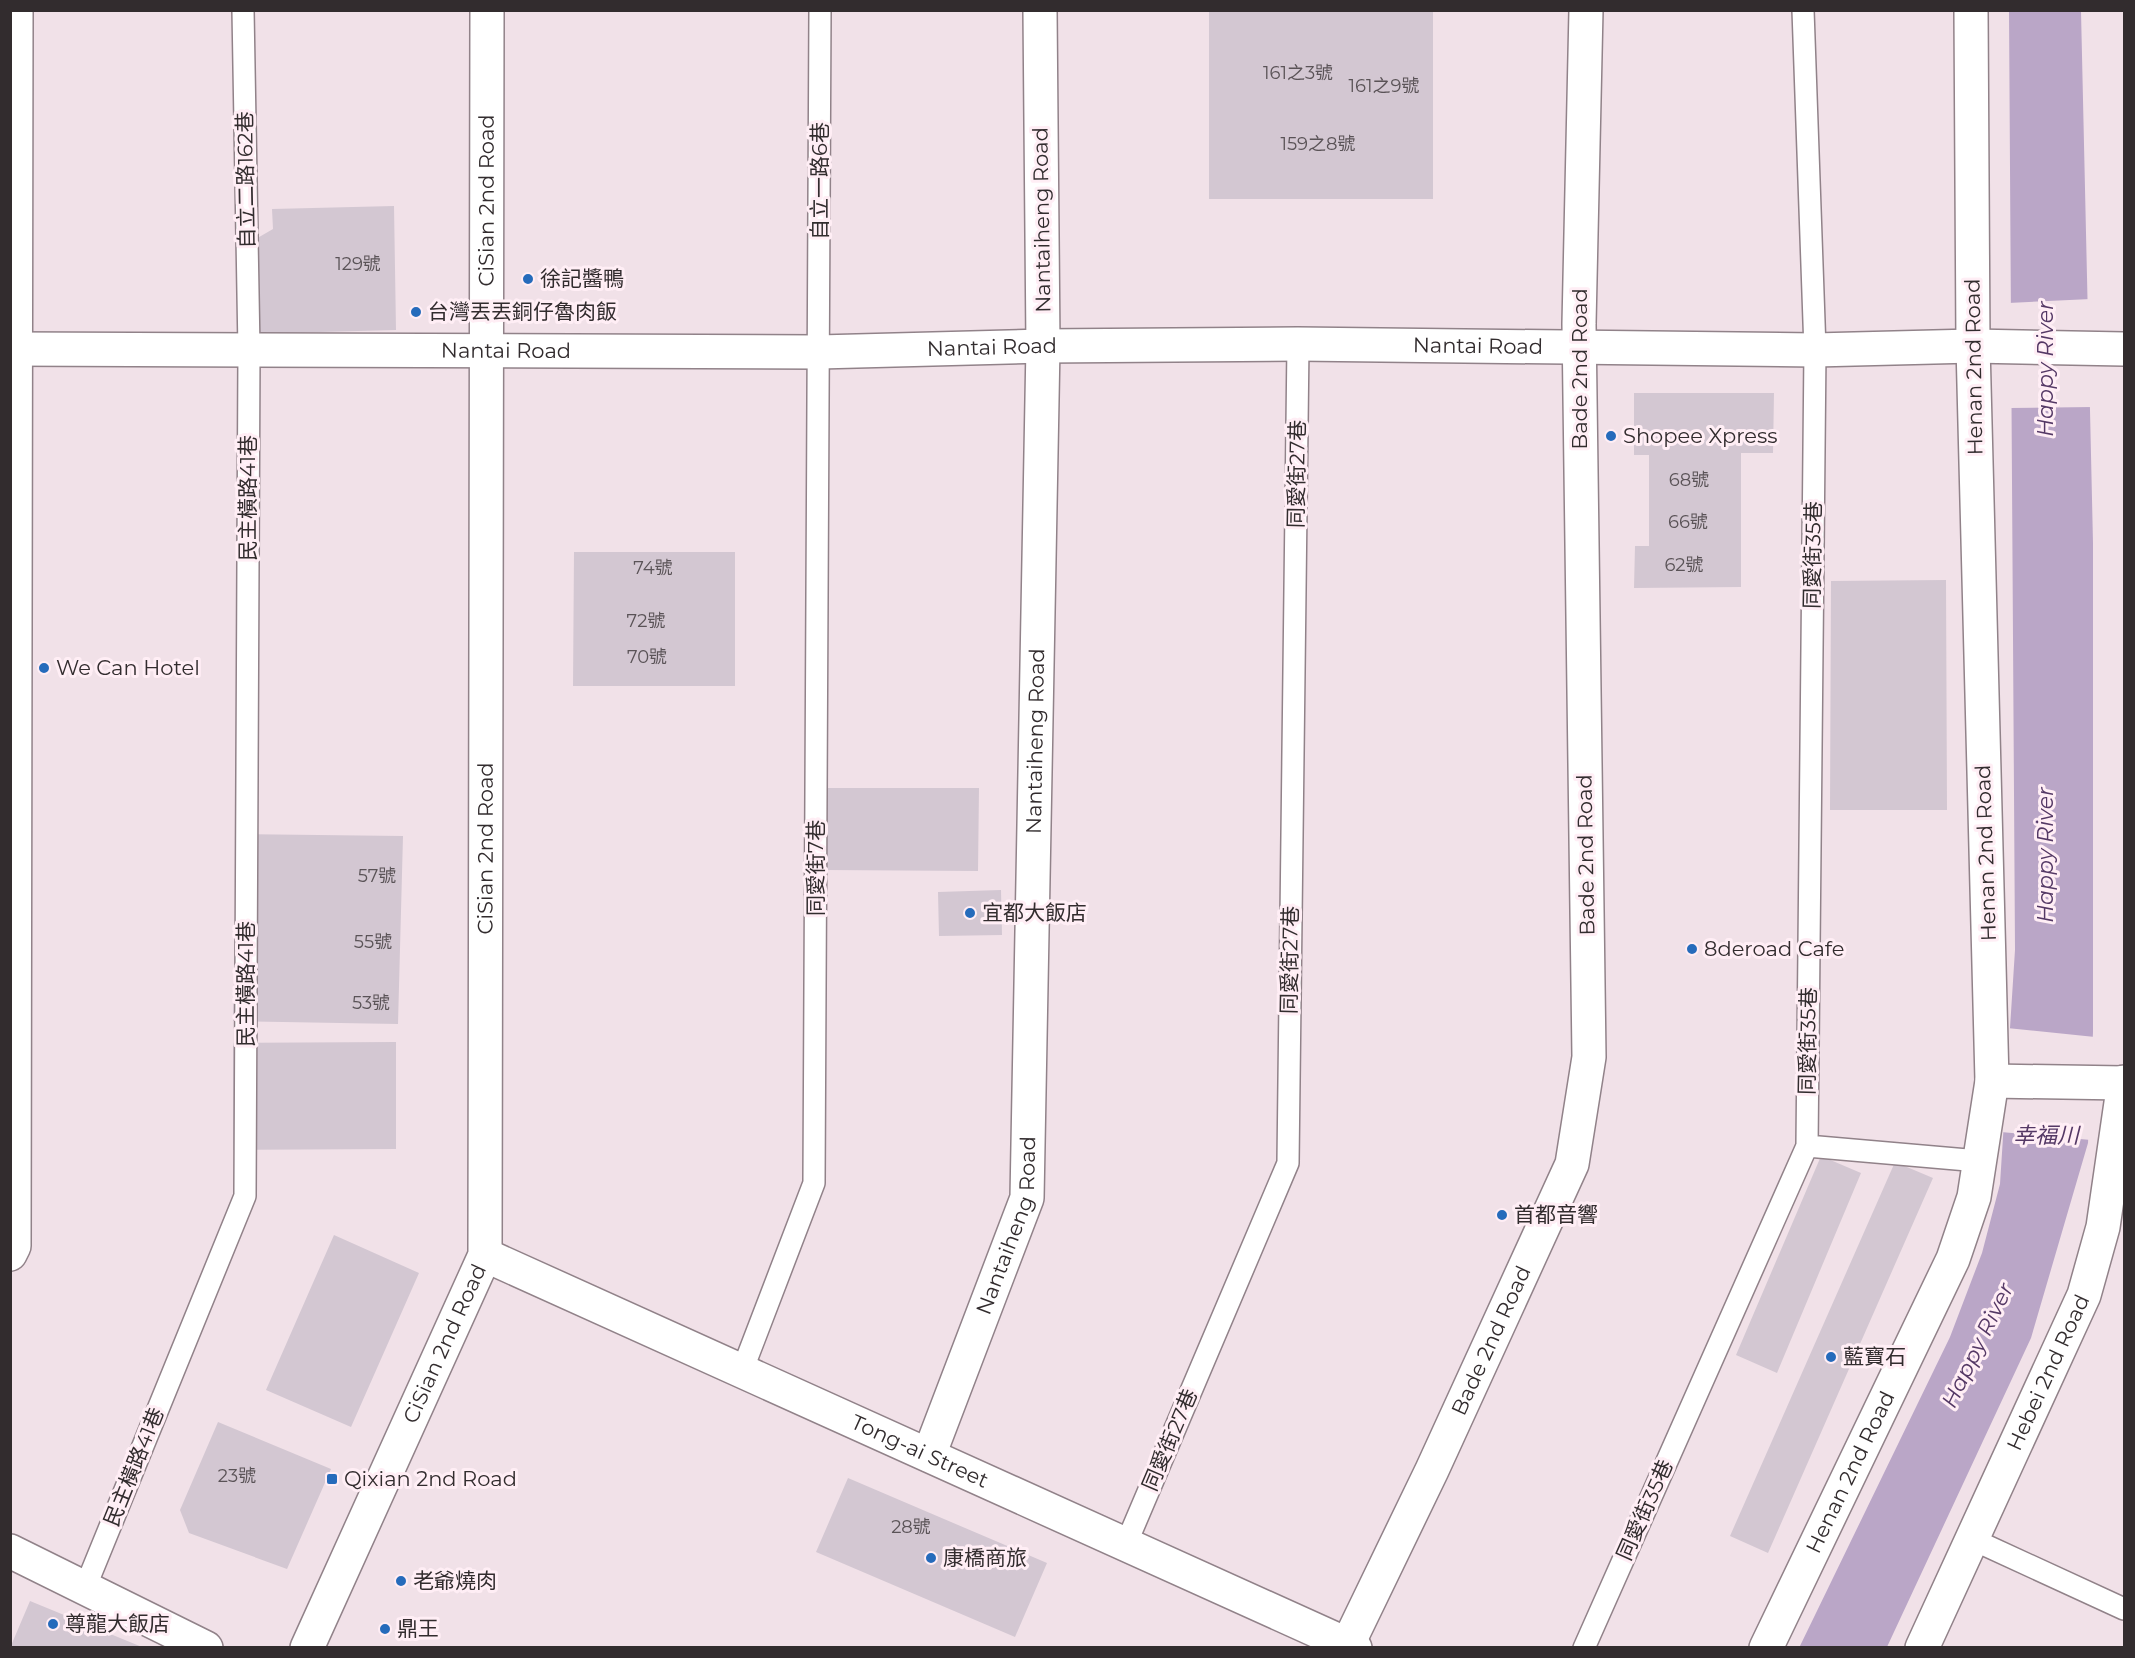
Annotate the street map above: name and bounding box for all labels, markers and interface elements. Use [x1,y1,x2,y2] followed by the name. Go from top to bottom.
[1263,62,1333,84] house number: 161之3號
[1349,75,1419,97] house number: 161之9號
[232,111,259,249] street label: 自立二路162巷
[474,114,499,286] street label: CiSian 2nd Road
[807,122,832,240] street label: 自立一路6巷
[1027,127,1056,313] street label: Nantaiheng Road
[1280,133,1356,155] house number: 159之8號
[335,253,381,275] house number: 129號
[540,266,624,291] place label: 徐記醬鴨
[521,272,535,286] marker: 徐記醬鴨
[1959,278,1988,456] street label: Henan 2nd Road
[1567,288,1592,450] street label: Bade 2nd Road
[428,299,617,324] place label: 台灣丟丟銅仔魯肉飯
[2032,300,2059,437] water label: Happy River
[409,305,423,319] marker: 台灣丟丟銅仔魯肉飯
[1413,332,1543,359] street label: Nantai Road
[926,333,1057,361] street label: Nantai Road
[441,338,571,363] street label: Nantai Road
[1283,420,1310,528] street label: 同愛街27巷
[1623,423,1778,448] place label: Shopee Xpress
[1604,429,1618,443] marker: Shopee Xpress
[235,435,260,561] street label: 民主橫路41巷
[1669,469,1709,491] house number: 68號
[1799,501,1826,609] street label: 同愛街35巷
[1668,511,1708,533] house number: 66號
[1664,554,1704,576] house number: 62號
[633,557,673,579] house number: 74號
[627,610,665,632] house number: 72號
[627,646,667,668] house number: 70號
[1021,648,1049,834] street label: Nantaiheng Road
[56,655,200,680] place label: We Can Hotel
[37,661,51,675] marker: We Can Hotel
[473,762,498,934] street label: CiSian 2nd Road
[1970,764,2001,942] street label: Henan 2nd Road
[1572,774,1599,936] street label: Bade 2nd Road
[2032,786,2059,923] water label: Happy River
[803,820,828,916] street label: 同愛街7巷
[358,865,396,887] house number: 57號
[982,900,1087,925] place label: 宜都大飯店
[963,906,977,920] marker: 宜都大飯店
[1276,906,1303,1014] street label: 同愛街27巷
[233,921,258,1047] street label: 民主橫路41巷
[354,931,392,953] house number: 55號
[1704,936,1844,961] place label: 8deroad Cafe
[1685,942,1699,956] marker: 8deroad Cafe
[1794,987,1821,1095] street label: 同愛街35巷
[352,992,390,1014] house number: 53號
[2013,1122,2081,1149] water label: 幸福川
[971,1136,1040,1318] street label: Nantaiheng Road
[1514,1202,1598,1227] place label: 首都音響
[1495,1208,1509,1222] marker: 首都音響
[397,1260,491,1427] street label: CiSian 2nd Road
[1446,1262,1536,1419] street label: Bade 2nd Road
[1936,1277,2020,1412] water label: Happy River
[2001,1291,2094,1454] street label: Hebei 2nd Road
[1843,1344,1906,1369] place label: 藍寶石
[1824,1350,1838,1364] marker: 藍寶石
[1137,1385,1202,1495] street label: 同愛街27巷
[1800,1387,1900,1557] street label: Henan 2nd Road
[98,1404,169,1530] street label: 民主橫路41巷
[847,1409,992,1493] street label: Tong-ai Street
[1611,1456,1678,1564] street label: 同愛街35巷
[218,1465,256,1487] house number: 23號
[344,1466,517,1491] place label: Qixian 2nd Road
[325,1472,339,1486] marker: Qixian 2nd Road
[891,1516,931,1538] house number: 28號
[943,1545,1027,1570] place label: 康橋商旅
[924,1551,938,1565] marker: 康橋商旅
[413,1568,497,1593] place label: 老爺燒肉
[394,1574,408,1588] marker: 老爺燒肉
[65,1611,170,1636] place label: 尊龍大飯店
[397,1616,439,1641] place label: 鼎王
[46,1617,60,1631] marker: 尊龍大飯店
[378,1622,392,1636] marker: 鼎王

